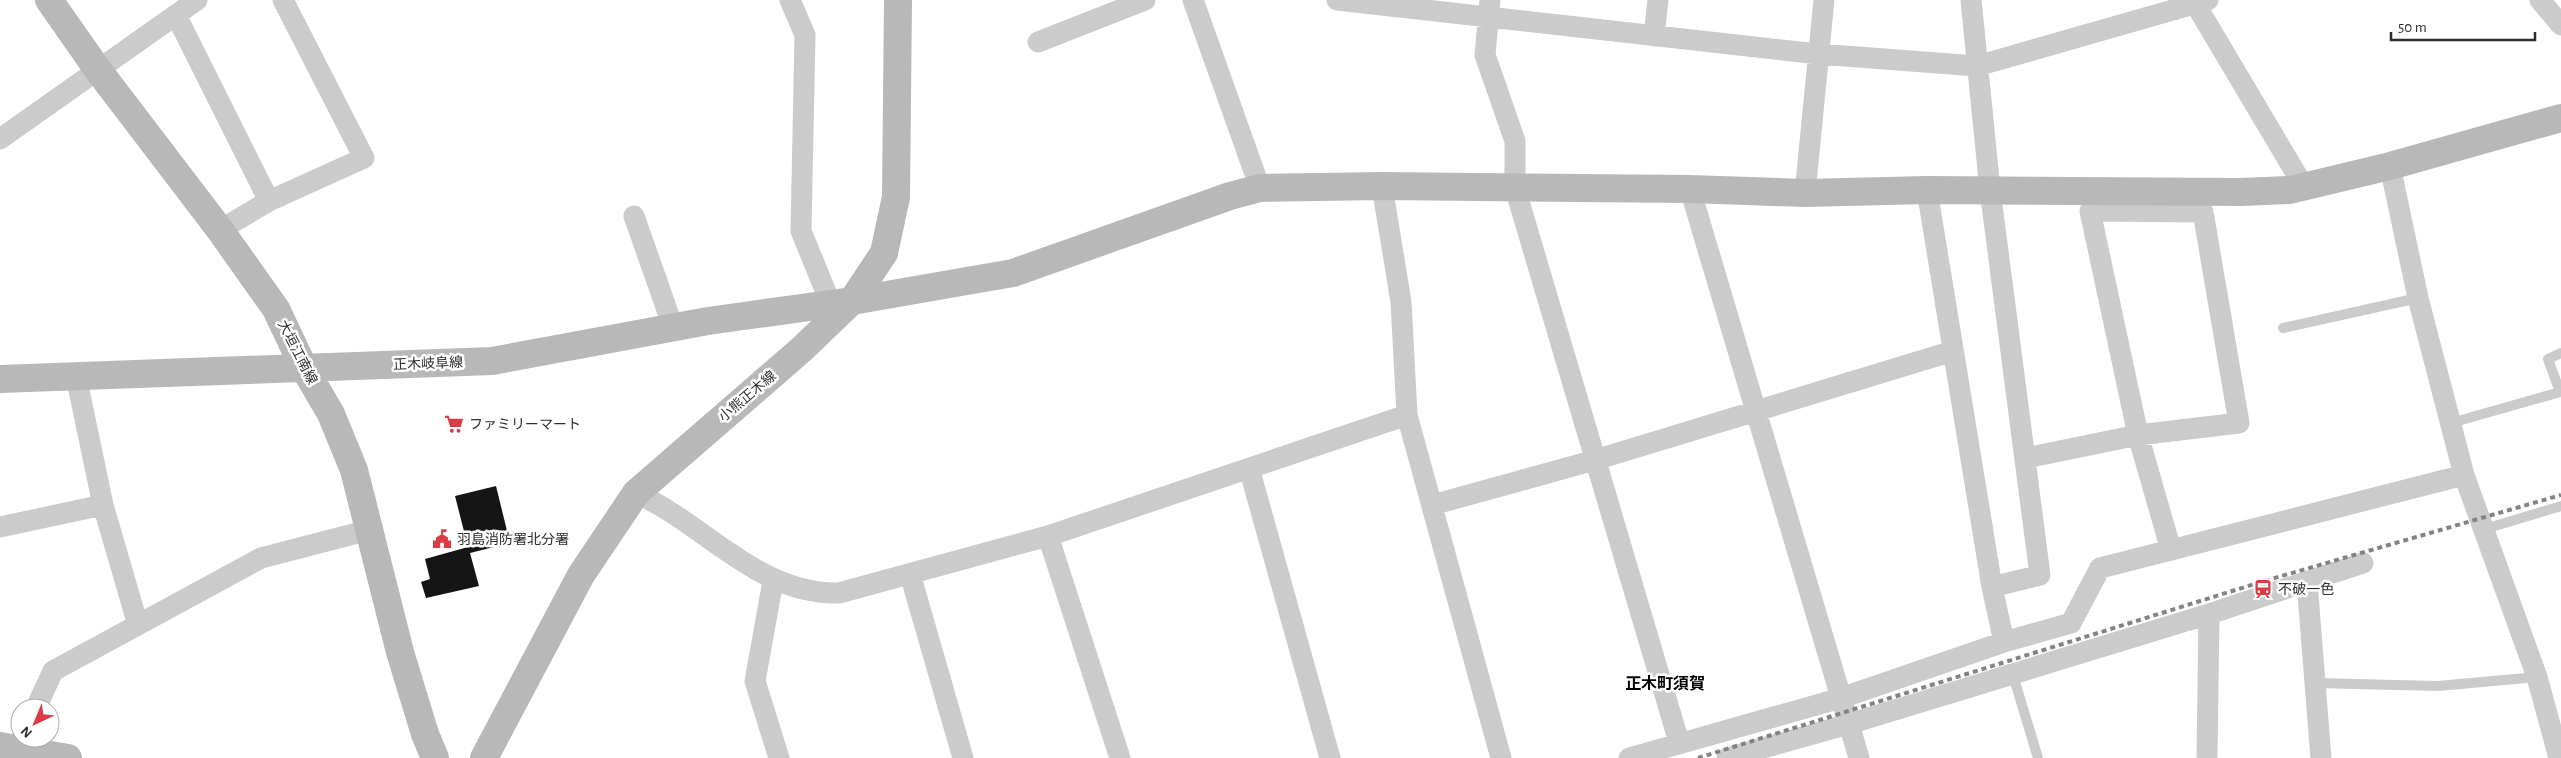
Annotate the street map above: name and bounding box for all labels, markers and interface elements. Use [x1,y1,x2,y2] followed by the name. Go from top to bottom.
[2391,10,2535,42] scale bar
[2398,20,2427,35] text: 50 m
[275,318,320,387] street label: 大垣江南線
[393,355,463,372] street label: 正木岐阜線
[715,367,779,425] street label: 小熊正木線
[443,413,465,435] supermarket icon: ファミリーマート
[469,418,581,432] place label: ファミリーマート
[431,528,453,550] public building icon: 羽島消防署北分署
[457,531,569,547] place label: 羽島消防署北分署
[2252,578,2274,600] station icon: 不破一色
[2278,582,2334,597] place label: 不破一色
[1625,675,1705,692] district label: 正木町須賀
[10,698,60,748] north arrow
[18,723,35,740] text: N

